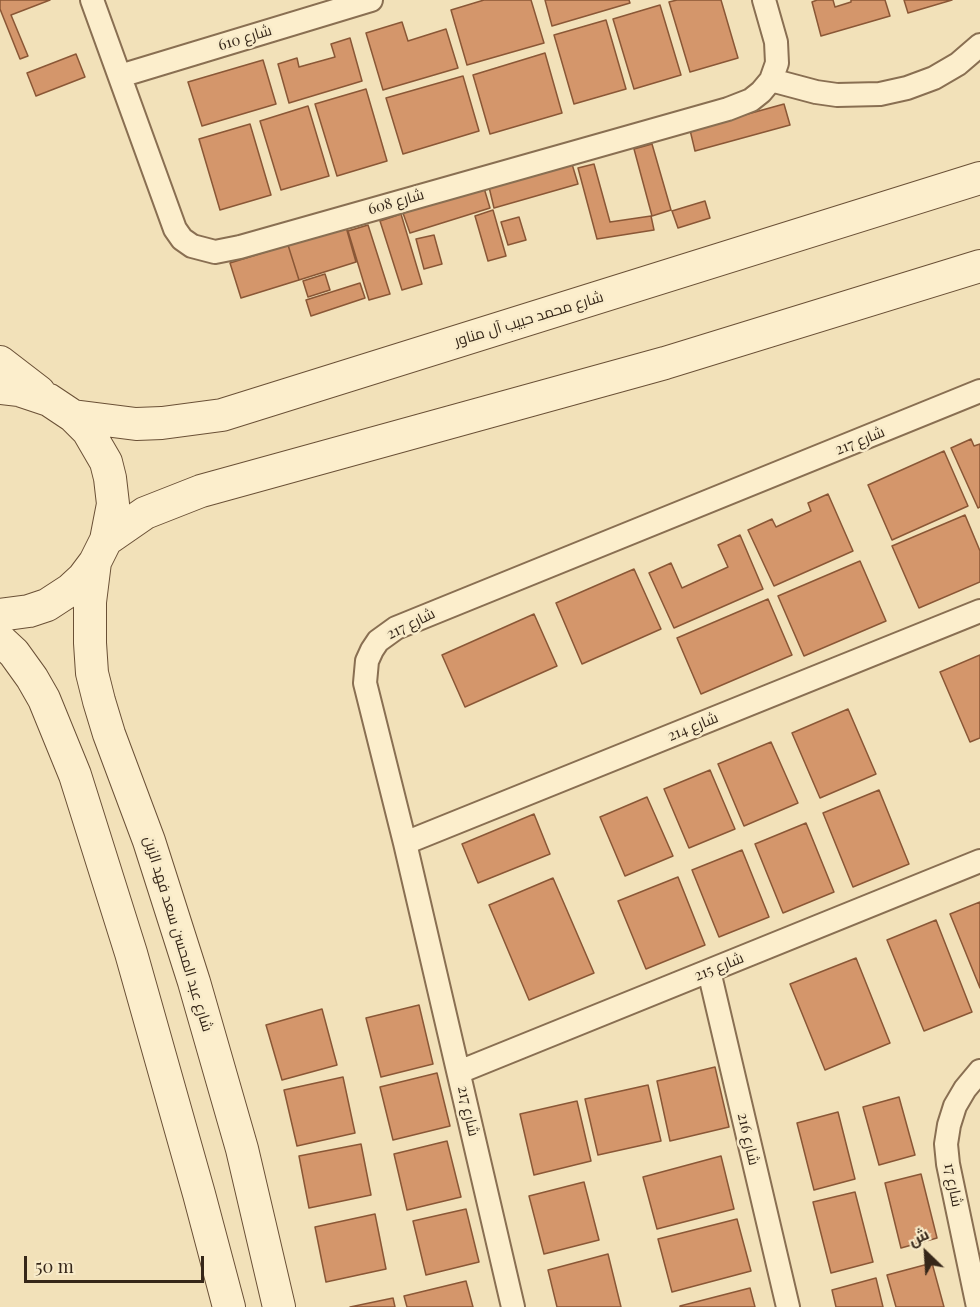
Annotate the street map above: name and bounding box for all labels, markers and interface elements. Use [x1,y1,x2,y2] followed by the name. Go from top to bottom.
[216,21,274,55] street label: شارع 610
[366,185,426,219] street label: شارع 608
[452,288,606,350] street label: شارع محمد حبيب آل مناور
[833,423,887,459] street label: شارع 217
[384,605,438,643] street label: شارع 217
[665,709,721,745] street label: شارع 214
[140,834,216,1034] street label: شارع عبد المحسن سعد فهد الزبن
[692,949,746,985] street label: شارع 215
[453,1084,483,1138] street label: شارع 217
[733,1111,763,1167] street label: شارع 216
[940,1161,966,1209] street label: شارع 17
[904,1222,932,1250] text: ش
[896,1223,956,1283] north arrow
[27,1244,207,1282] scale bar
[35,1254,74,1278] text: 50 m

